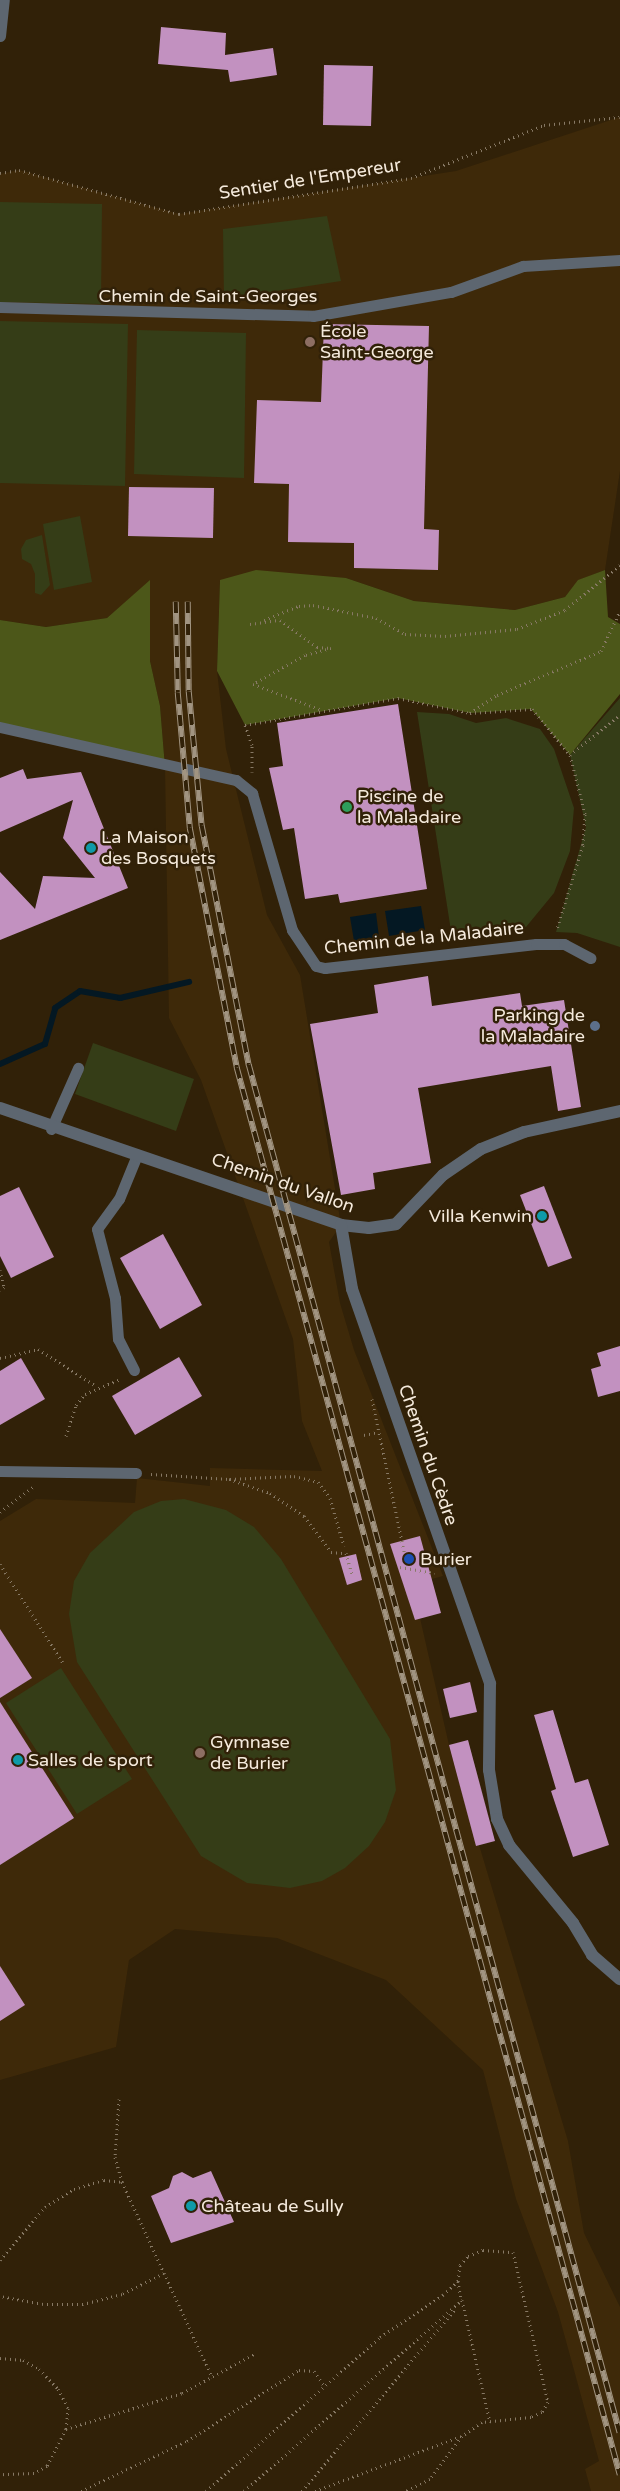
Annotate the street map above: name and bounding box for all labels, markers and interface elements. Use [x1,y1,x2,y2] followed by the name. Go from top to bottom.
[217,154,403,204] street label: Sentier de l'Empereur
[99,285,317,307] street label: Chemin de Saint-Georges
[320,321,434,364] place label: École Saint-George
[304,336,316,348] marker: École Saint-George
[357,786,461,829] place label: Piscine de la Maladaire
[341,801,353,813] marker: Piscine de la Maladaire
[101,827,216,870] place label: La Maison des Bosquets
[85,842,97,854] marker: La Maison des Bosquets
[323,917,525,959] street label: Chemin de la Maladaire
[481,1005,585,1048] place label: Parking de la Maladaire
[589,1020,601,1032] marker: Parking de la Maladaire
[209,1148,357,1218] street label: Chemin du Vallon
[429,1205,532,1227] place label: Villa Kenwin
[536,1210,548,1222] marker: Villa Kenwin
[394,1382,462,1528] street label: Chemin du Cèdre
[420,1548,472,1570] place label: Burier
[402,1552,416,1566] marker: Burier
[210,1732,290,1775] place label: Gymnase de Burier
[194,1747,206,1759] marker: Gymnase de Burier
[28,1749,153,1771] place label: Salles de sport
[12,1754,24,1766] marker: Salles de sport
[201,2195,344,2217] place label: Château de Sully
[185,2200,197,2212] marker: Château de Sully

